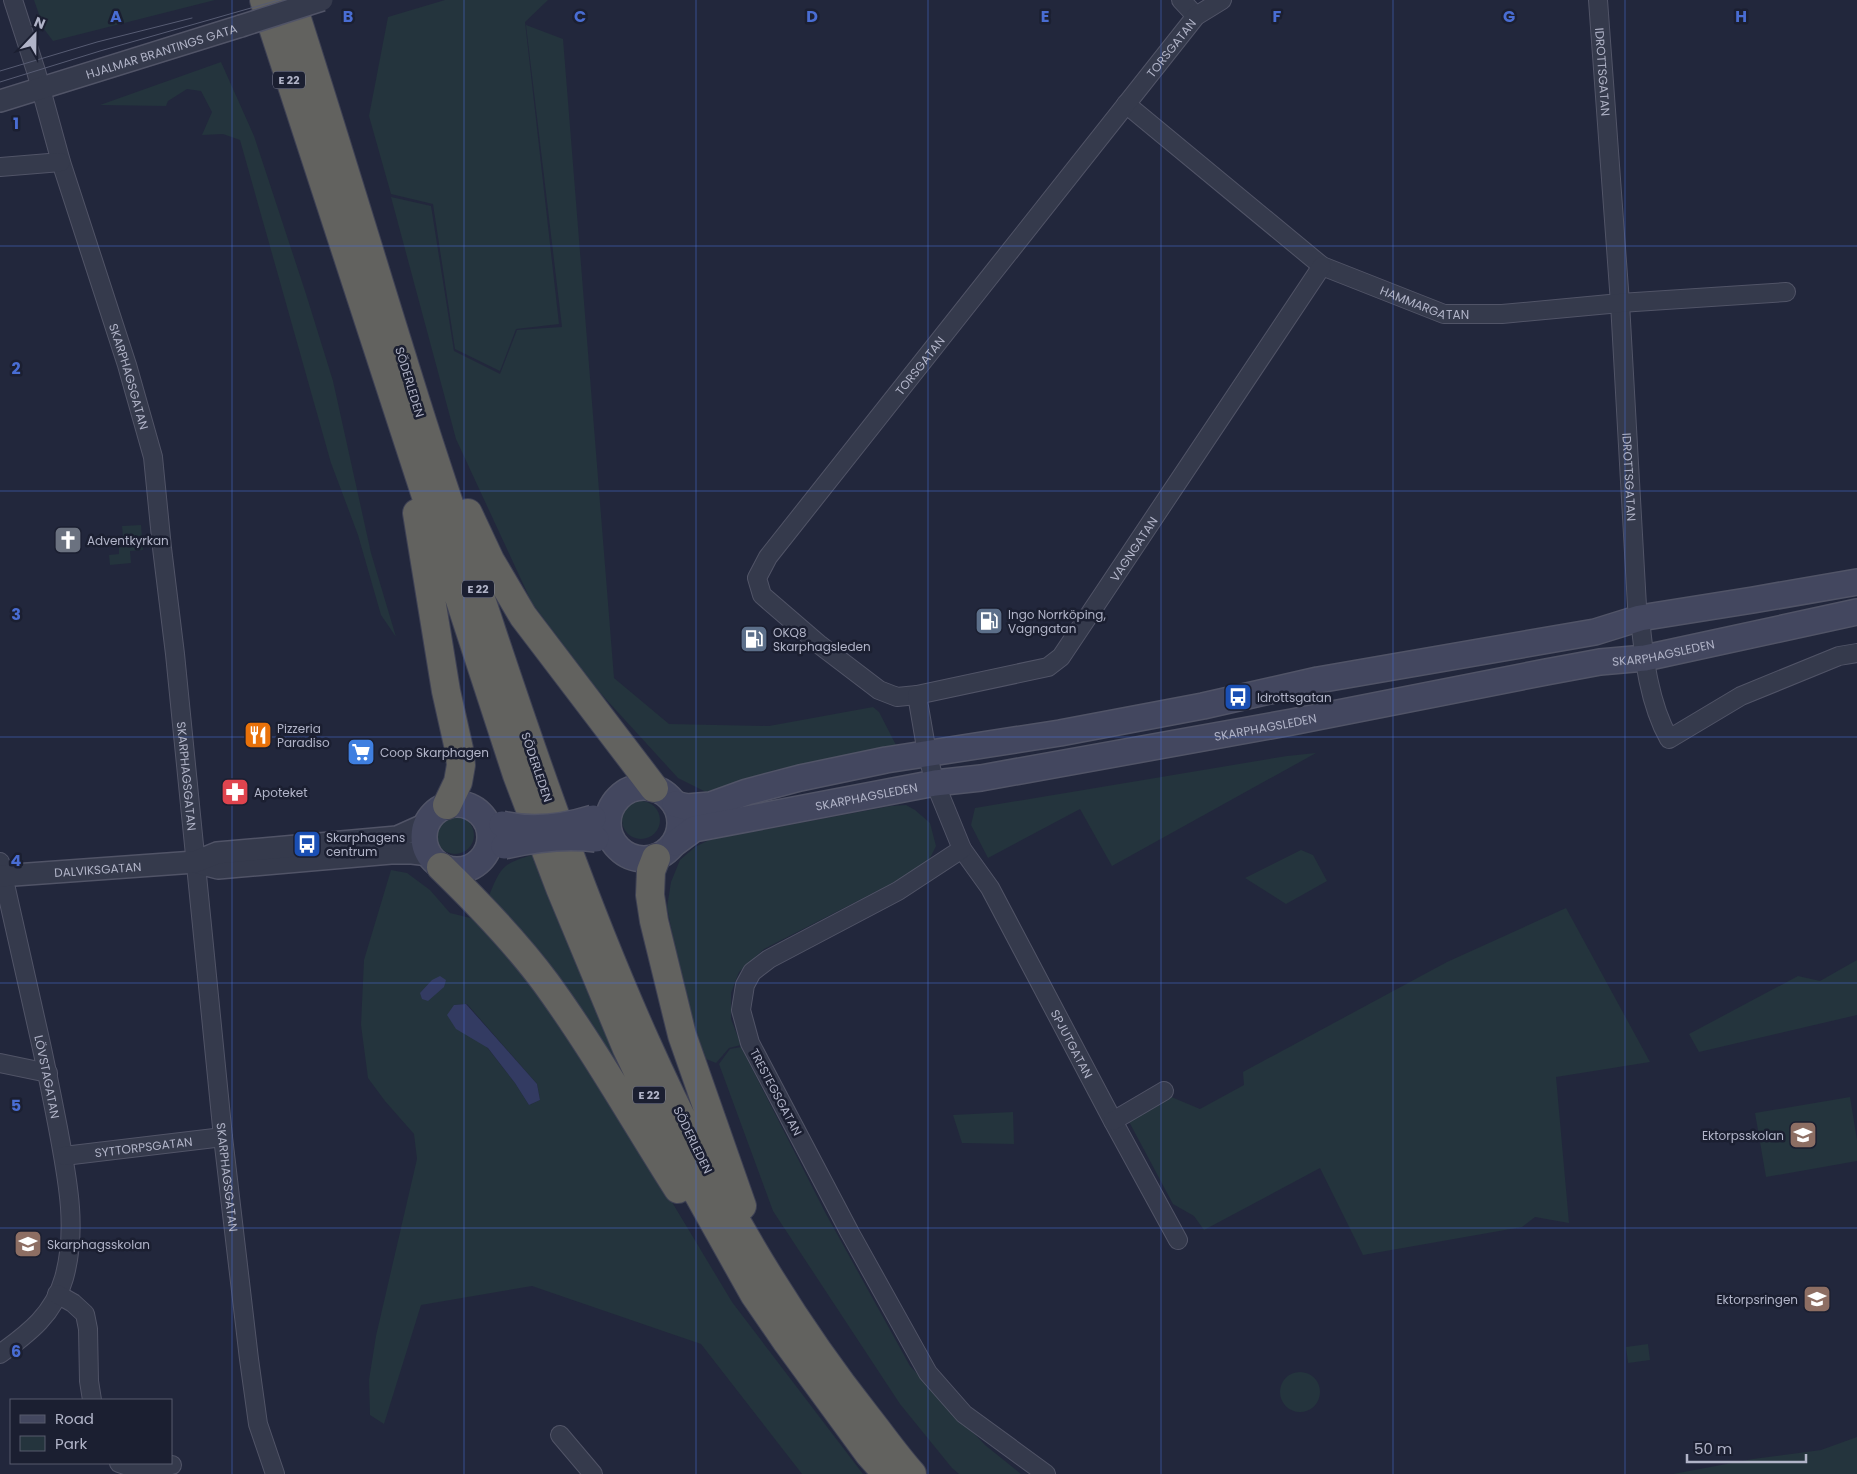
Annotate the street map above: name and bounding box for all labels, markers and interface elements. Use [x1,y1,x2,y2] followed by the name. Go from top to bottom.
[110,5,122,28] text: A
[343,5,353,28] text: B
[574,5,586,28] text: C
[806,5,818,28] text: D
[1041,5,1049,28] text: E
[1273,5,1282,28] text: F
[1503,5,1515,28] text: G
[1735,5,1747,28] text: H
[10,10,60,60] north arrow
[31,12,48,34] text: N
[1142,15,1200,81] street label: TORSGATAN
[84,19,239,82] street label: HJALMAR BRANTINGS GATA
[1592,27,1615,117] street label: IDROTTSGATAN
[273,72,305,88] road number: E 22
[13,112,19,135] text: 1
[1378,281,1469,323] street label: HAMMARGATAN
[105,321,153,431] street label: SKARPHAGSGATAN
[891,332,948,398] street label: TORSGATAN
[391,345,429,419] street label: SÖDERLEDEN
[11,357,21,380] text: 2
[1619,432,1641,522] street label: IDROTTSGATAN
[1106,513,1161,584] street label: VAGNGATAN
[53,525,83,555] church icon: Adventkyrkan
[87,532,169,549] place label: Adventkyrkan
[462,580,494,598] road number: E 22
[11,603,21,626] text: 3
[974,606,1004,636] fuel station icon: Ingo Norrköping, Vagngatan
[1008,606,1106,637] place label: Ingo Norrköping, Vagngatan
[739,624,769,654] fuel station icon: OKQ8 Skarphagsleden
[773,624,871,655] place label: OKQ8 Skarphagsleden
[1611,635,1716,669] street label: SKARPHAGSLEDEN
[1223,682,1253,712] bus stop icon: Idrottsgatan
[1257,689,1332,706] place label: Idrottsgatan
[1213,709,1318,744] street label: SKARPHAGSLEDEN
[243,720,273,750] restaurant icon: Pizzeria Paradiso
[277,720,330,751] place label: Pizzeria Paradiso
[173,721,201,832] street label: SKARPHAGSGATAN
[517,730,557,804] street label: SÖDERLEDEN
[346,737,376,767] supermarket icon: Coop Skarphagen
[380,744,489,761] place label: Coop Skarphagen
[220,777,250,807] pharmacy icon: Apoteket
[814,778,919,814] street label: SKARPHAGSLEDEN
[254,784,308,801] place label: Apoteket
[292,829,322,859] bus stop icon: Skarphagens centrum
[326,829,405,860] place label: Skarphagens centrum
[11,849,22,872] text: 4
[53,857,142,881] street label: DALVIKSGATAN
[1047,1006,1097,1081] street label: SPJUTGATAN
[31,1033,64,1120] street label: LÖVSTAGATAN
[746,1045,806,1139] street label: TRESTEGSGATAN
[633,1086,665,1104] road number: E 22
[11,1094,21,1117] text: 5
[669,1104,717,1176] street label: SÖDERLEDEN
[1788,1120,1818,1150] school or university icon: Ektorpsskolan
[213,1122,243,1233] street label: SKARPHAGSGATAN
[1702,1127,1784,1144] place label: Ektorpsskolan
[94,1132,193,1161] street label: SYTTORPSGATAN
[13,1229,43,1259] school or university icon: Skarphagsskolan
[47,1236,150,1253] place label: Skarphagsskolan
[1802,1284,1832,1314] school or university icon: Ektorpsringen
[1716,1291,1798,1308] place label: Ektorpsringen
[11,1340,21,1363] text: 6
[10,1399,172,1464] legend
[55,1408,94,1429] text: Road
[1687,1432,1806,1464] scale bar
[55,1433,87,1454] text: Park
[1694,1438,1732,1459] text: 50 m

